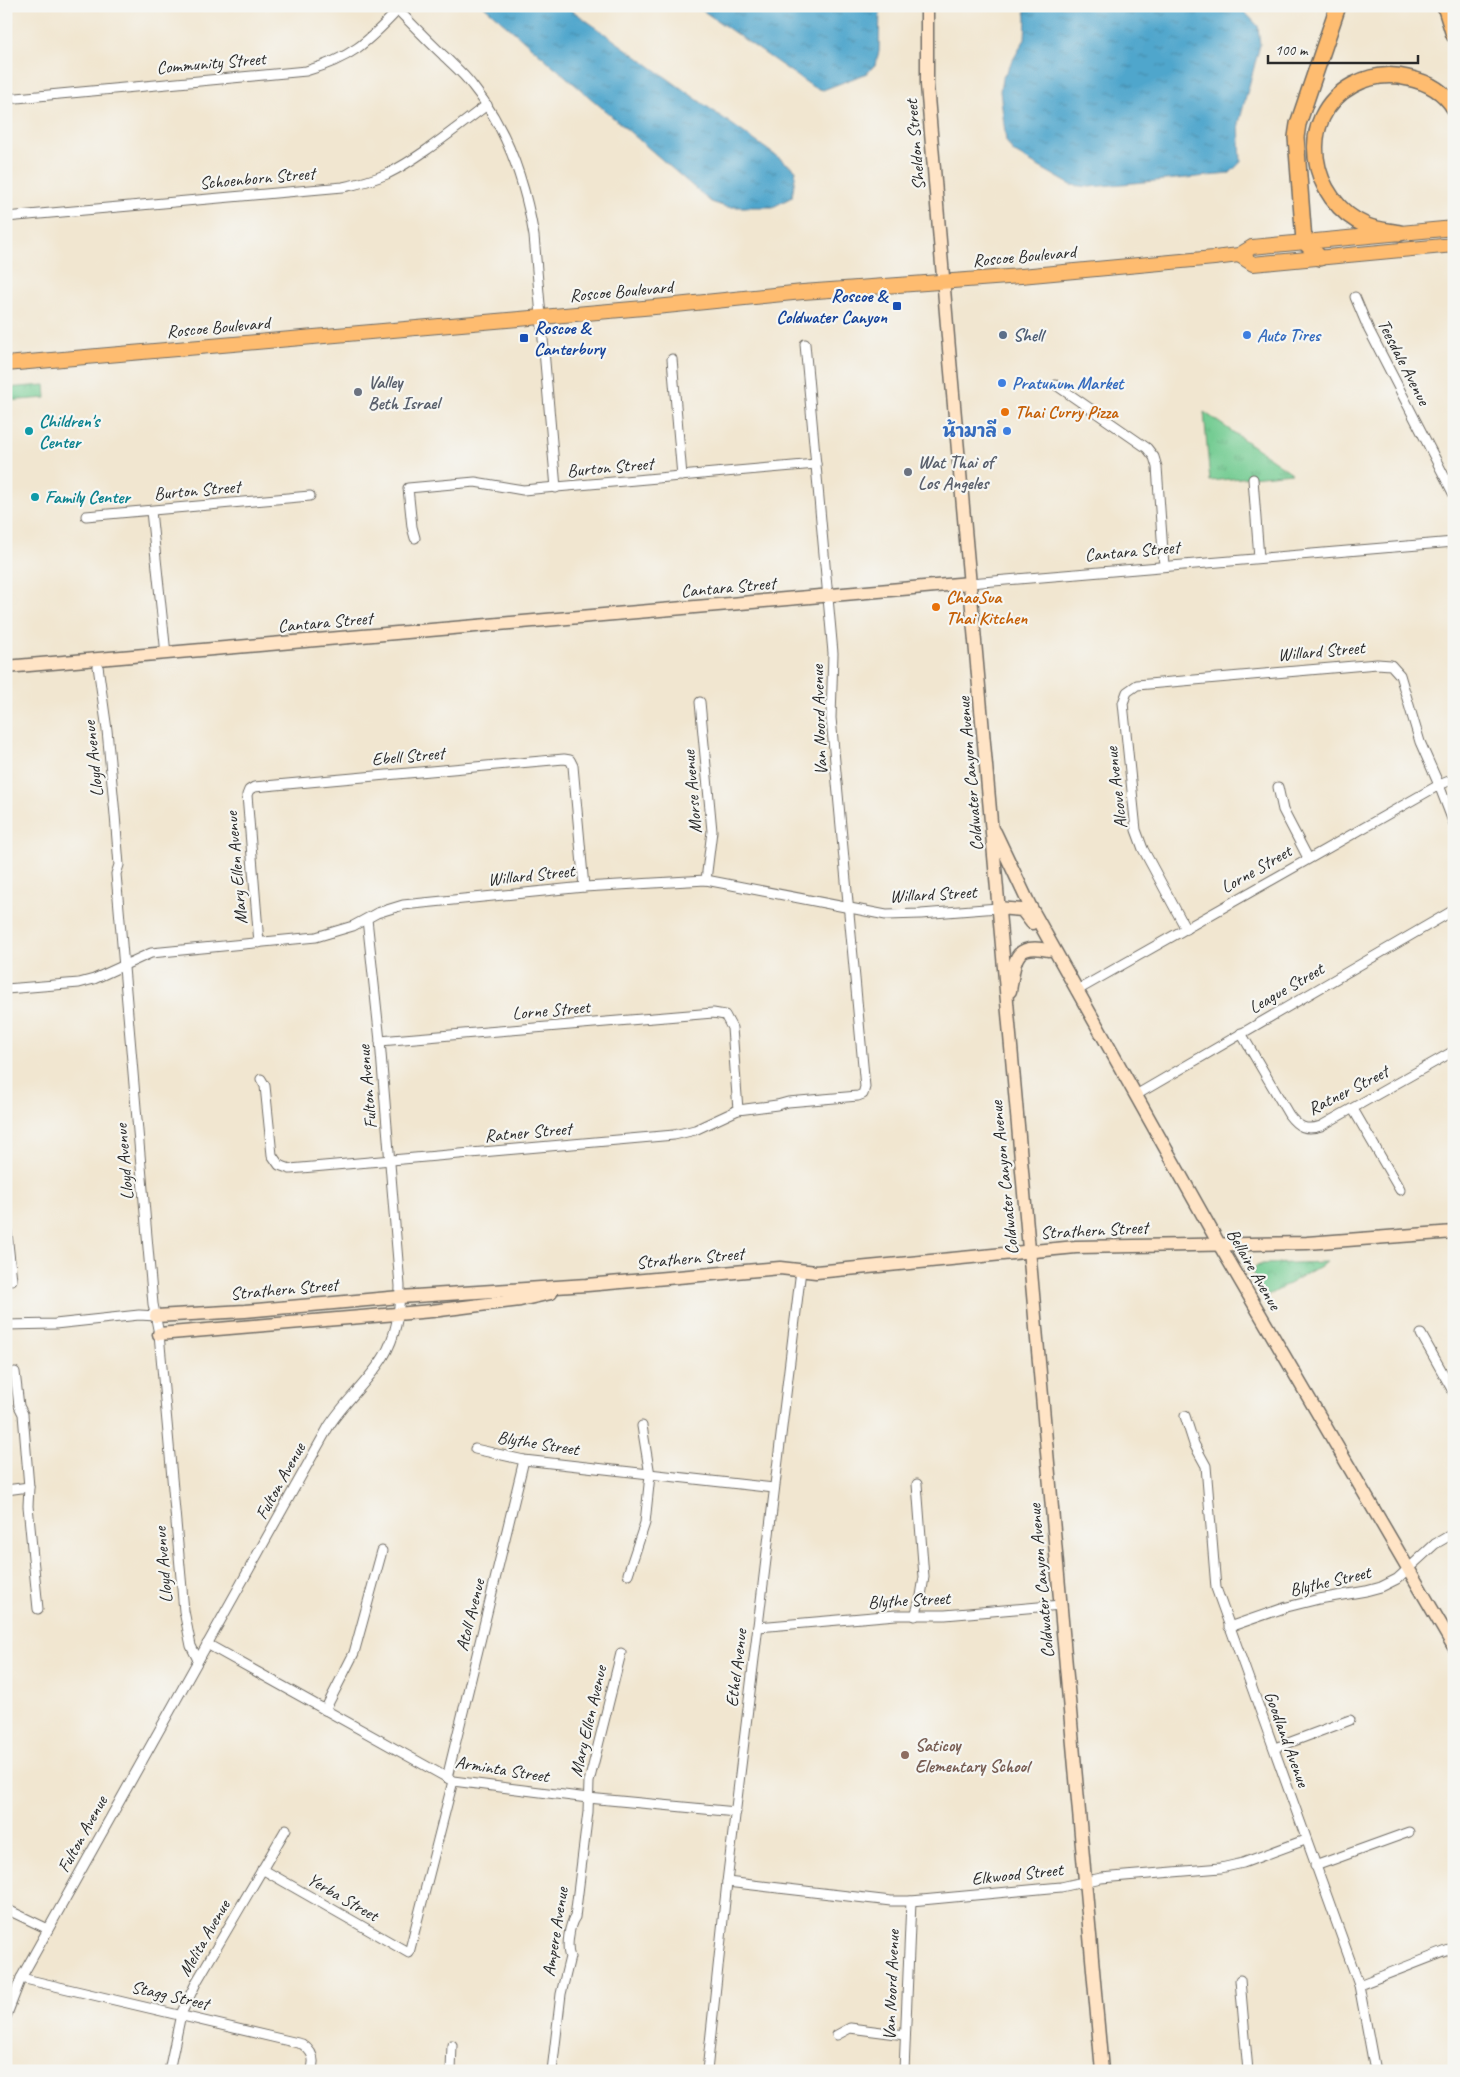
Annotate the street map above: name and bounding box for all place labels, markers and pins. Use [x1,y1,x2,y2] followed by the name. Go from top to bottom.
[776,285,890,328] place label: Roscoe & Coldwater Canyon
[891,300,903,312] marker: Roscoe & Coldwater Canyon
[534,317,606,360] place label: Roscoe & Canterbury
[1013,324,1047,346] place label: Shell
[1257,324,1322,346] place label: Auto Tires
[997,329,1009,341] marker: Shell
[1241,329,1253,341] marker: Auto Tires
[518,332,530,344] marker: Roscoe & Canterbury
[368,371,443,414] place label: Valley Beth Israel
[1012,372,1125,394] place label: Pratunum Market
[996,377,1008,389] marker: Pratunum Market
[352,386,364,398] marker: Valley Beth Israel
[1015,401,1119,423] place label: Thai Curry Pizza
[999,406,1011,418] marker: Thai Curry Pizza
[39,410,101,453] place label: Children's Center
[942,419,997,442] place label: น้ามาลี
[23,425,35,437] marker: Children's Center
[1001,425,1013,437] marker: น้ามาลี
[918,451,998,494] place label: Wat Thai of Los Angeles
[902,466,914,478] marker: Wat Thai of Los Angeles
[45,486,132,508] place label: Family Center
[29,491,41,503] marker: Family Center
[946,586,1028,629] place label: ChaoSua Thai Kitchen
[930,601,942,613] marker: ChaoSua Thai Kitchen
[915,1734,1033,1777] place label: Saticoy Elementary School
[899,1749,911,1761] marker: Saticoy Elementary School

